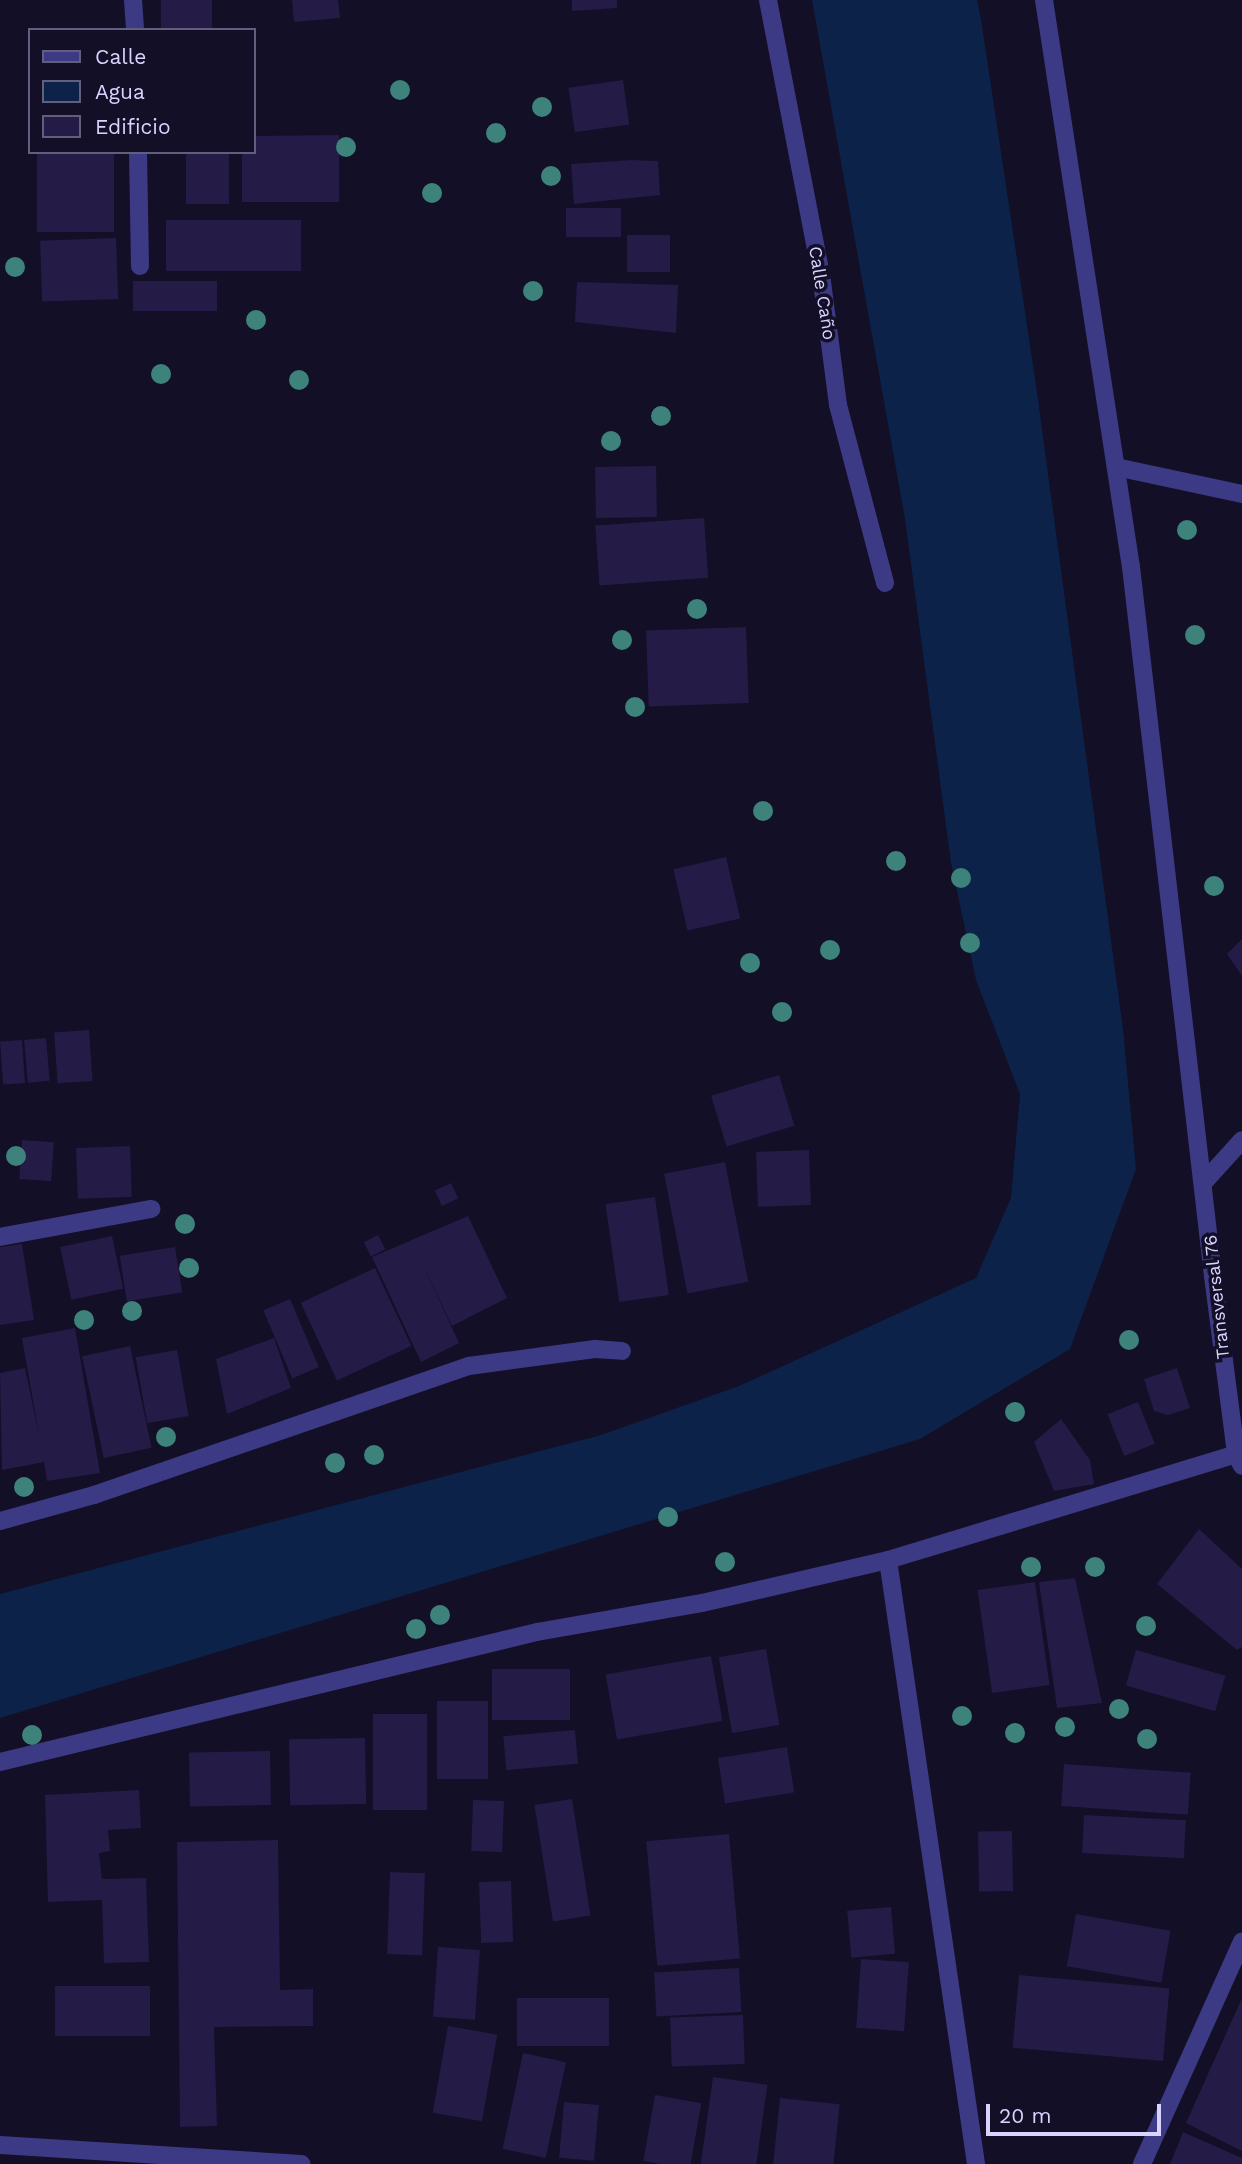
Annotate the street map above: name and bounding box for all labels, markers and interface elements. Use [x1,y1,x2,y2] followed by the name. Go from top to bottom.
[28,28,256,154] legend
[95,44,146,69] text: Calle
[95,79,145,104] text: Agua
[95,114,171,139] text: Edificio
[804,245,840,341] street label: Calle Caño
[1200,1233,1234,1361] street label: Transversal 76
[990,2090,1165,2134] scale bar
[999,2103,1051,2128] text: 20 m

